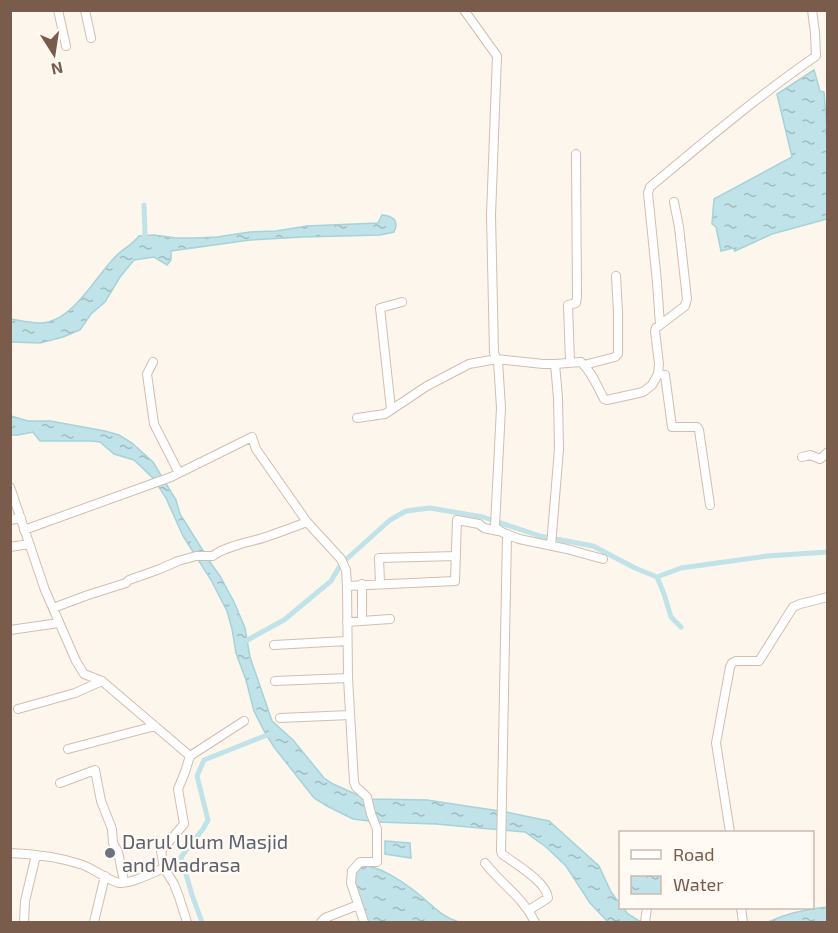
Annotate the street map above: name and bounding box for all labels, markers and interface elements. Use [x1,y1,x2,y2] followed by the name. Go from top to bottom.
[24,24,84,84] north arrow
[50,59,65,80] text: N
[122,829,288,876] place label: Darul Ulum Masjid and Madrasa
[619,831,814,909] legend
[673,843,714,865] text: Road
[103,846,117,860] marker: Darul Ulum Masjid and Madrasa
[673,873,723,895] text: Water

